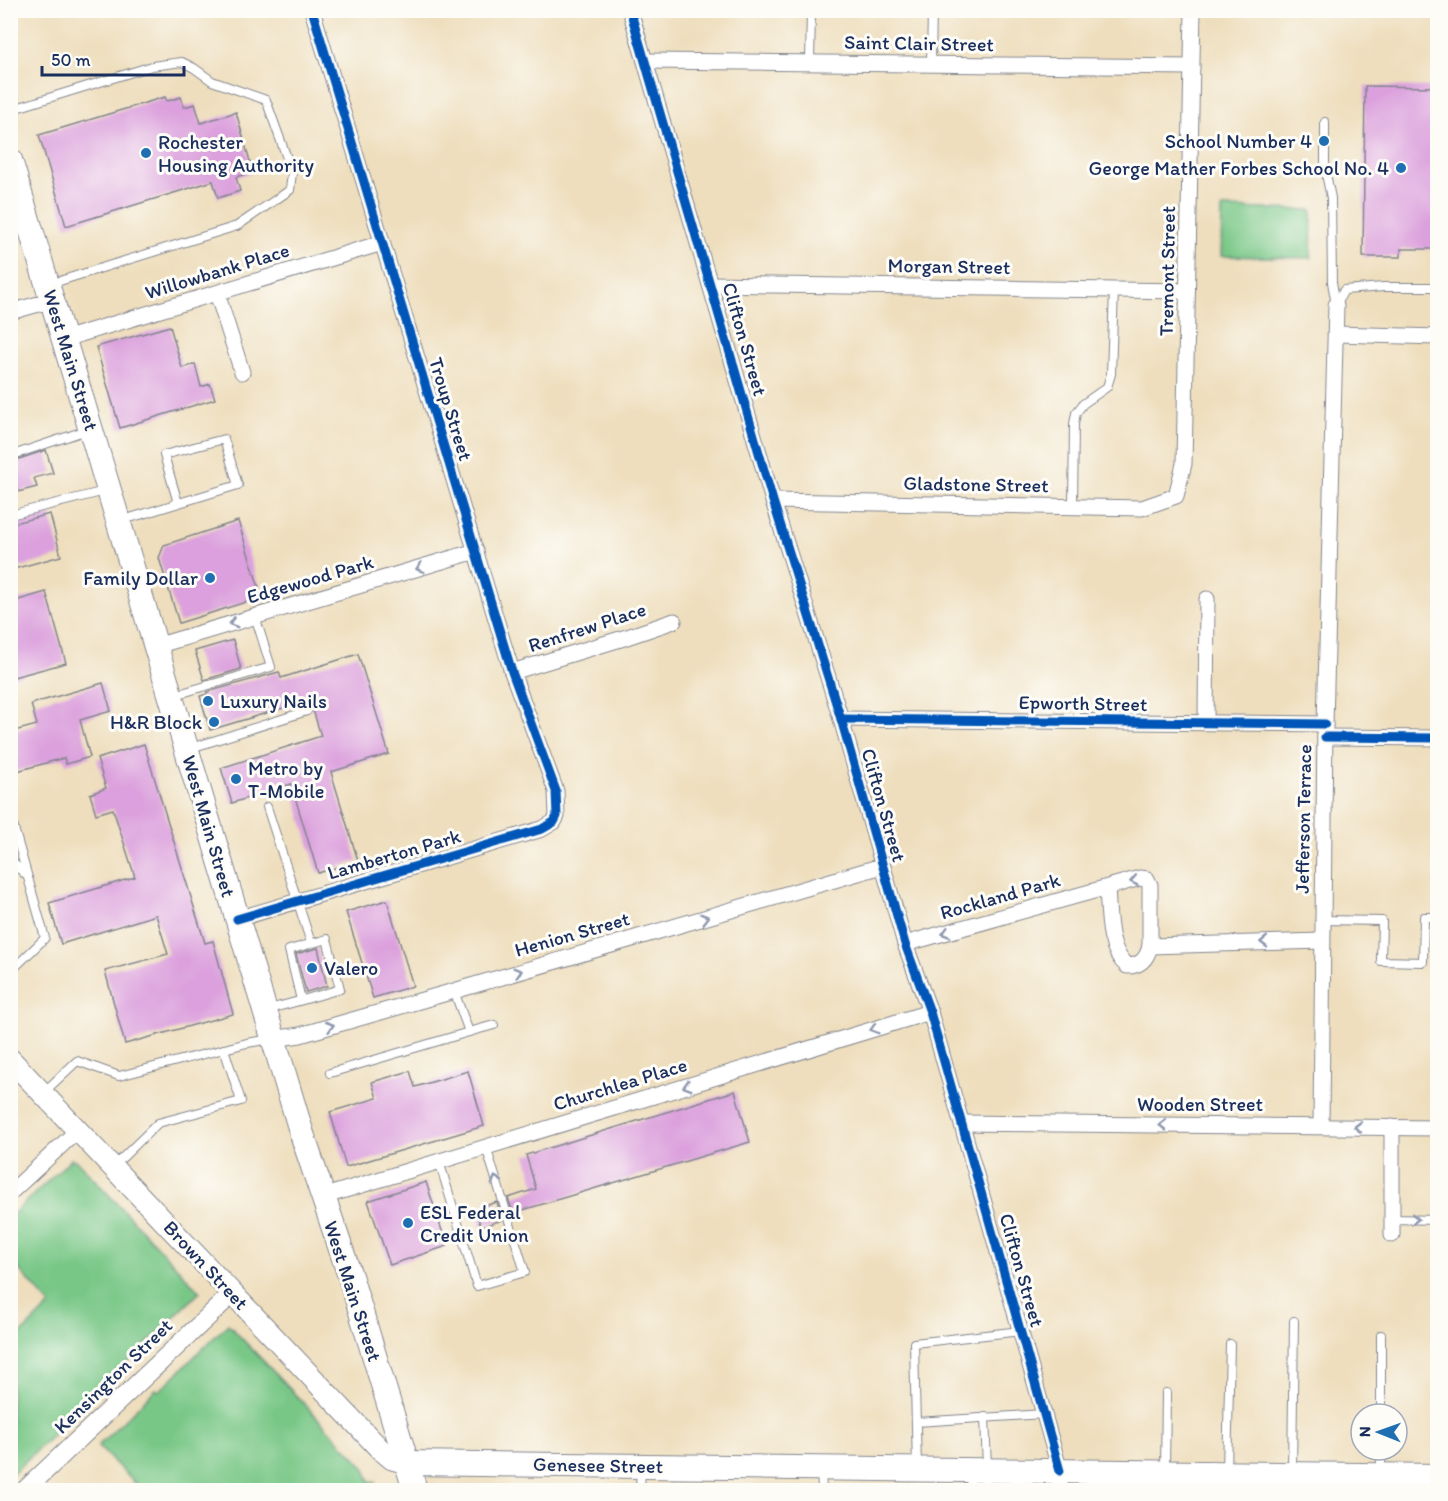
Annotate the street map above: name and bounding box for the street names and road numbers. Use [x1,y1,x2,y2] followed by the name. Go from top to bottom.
[844,30,994,56] street label: Saint Clair Street
[1154,206,1180,336] street label: Tremont Street
[142,238,292,304] street label: Willowbank Place
[887,253,1011,279] street label: Morgan Street
[717,279,773,399] street label: Clifton Street
[38,286,104,434] street label: West Main Street
[424,355,478,464] street label: Troup Street
[903,471,1049,497] street label: Gladstone Street
[244,549,377,608] street label: Edgewood Park
[525,597,649,657] street label: Renfrew Place
[1018,690,1148,716] street label: Epworth Street
[1290,744,1316,894] street label: Jefferson Terrace
[856,745,912,865] street label: Clifton Street
[177,752,241,900] street label: West Main Street
[325,823,464,884] street label: Lamberton Park
[937,867,1063,925] street label: Rockland Park
[512,906,633,962] street label: Henion Street
[550,1052,690,1116] street label: Churchlea Place
[1137,1092,1263,1116] street label: Wooden Street
[994,1210,1050,1330] street label: Clifton Street
[159,1215,253,1315] street label: Brown Street
[319,1218,387,1364] street label: West Main Street
[49,1313,177,1439] street label: Kensington Street
[533,1452,664,1478] street label: Genesee Street

